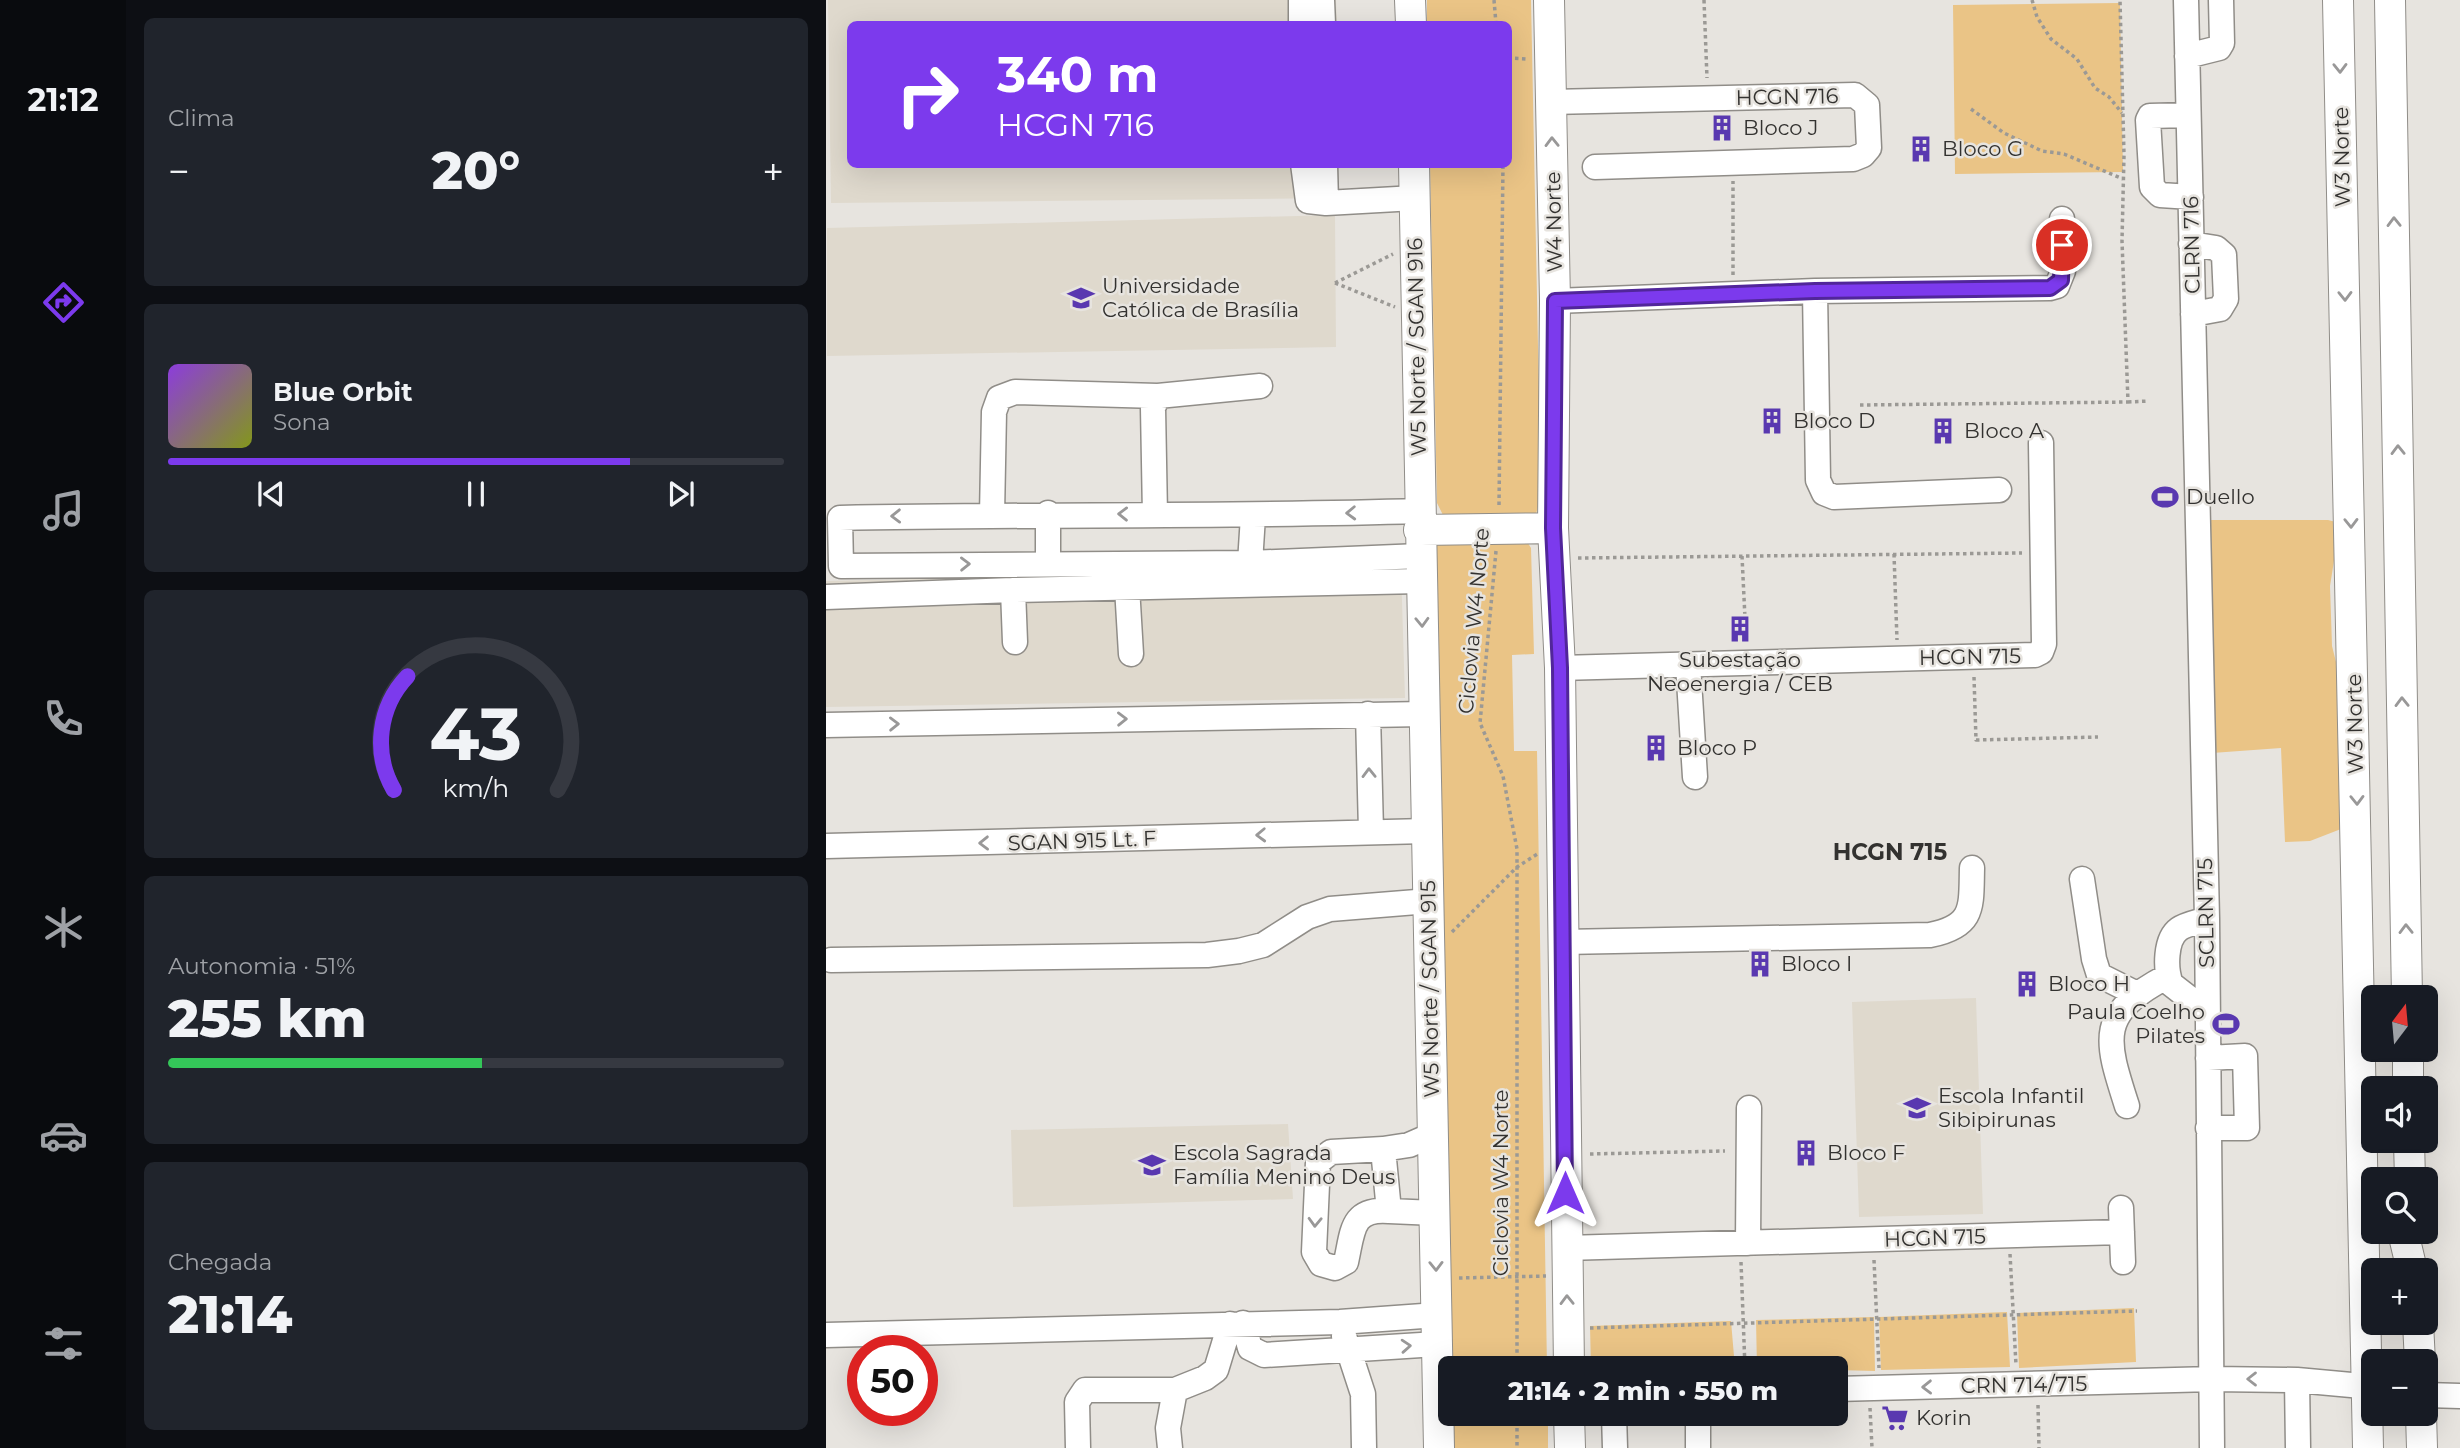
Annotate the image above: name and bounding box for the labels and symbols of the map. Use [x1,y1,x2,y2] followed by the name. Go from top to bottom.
[2332,63,2348,74] one-way arrow
[1735,83,1839,110] street label: HCGN 716
[2328,107,2355,207] street label: W3 Norte
[1707,113,1737,143] building icon: Bloco J
[1743,115,1818,140] place label: Bloco J
[1906,134,1936,164] building icon: Bloco G
[1544,136,1560,147] one-way arrow
[1942,136,2023,161] place label: Bloco G
[1540,171,1567,273] street label: W4 Norte
[2178,196,2205,294] street label: CLRN 716
[2032,215,2092,275] pin
[2387,217,2402,228] one-way arrow
[1402,237,1431,456] street label: W5 Norte / SGAN 916
[1102,273,1299,322] place label: Universidade Católica de Brasília
[1066,283,1096,313] school or university icon: Universidade Católica de Brasília
[2338,290,2353,301] one-way arrow
[1757,406,1787,436] building icon: Bloco D
[1793,408,1875,433] place label: Bloco D
[1928,416,1958,446] building icon: Bloco A
[1964,418,2045,443] place label: Bloco A
[2390,444,2406,455] one-way arrow
[2150,482,2180,512] sports icon: Duello
[2186,484,2255,509] place label: Duello
[1345,505,1356,521] one-way arrow
[1118,506,1128,522] one-way arrow
[890,509,901,524] one-way arrow
[2343,518,2359,529] one-way arrow
[1453,527,1494,715] street label: Ciclovia W4 Norte
[960,556,970,572] one-way arrow
[1725,614,1755,644] building icon: Subestação Neoenergia / CEB
[1414,617,1429,628] one-way arrow
[1919,643,2021,670] street label: HCGN 715
[1647,647,1833,696] place label: Subestação Neoenergia / CEB
[2341,674,2368,774] street label: W3 Norte
[2394,696,2410,707] one-way arrow
[1117,711,1127,727] one-way arrow
[889,716,900,732] one-way arrow
[1641,733,1671,763] building icon: Bloco P
[1677,735,1757,760] place label: Bloco P
[1362,767,1377,778] one-way arrow
[2349,795,2365,805] one-way arrow
[1007,825,1157,856] street label: SGAN 915 Lt. F
[1255,828,1266,843] one-way arrow
[979,836,990,851] one-way arrow
[1833,838,1948,866] district label: HCGN 715
[2192,858,2219,968] street label: SCLRN 715
[1415,880,1444,1098] street label: W5 Norte / SGAN 915
[2398,924,2413,935] one-way arrow
[1745,949,1775,979] building icon: Bloco I
[1781,951,1852,976] place label: Bloco I
[2012,969,2042,999] building icon: Bloco H
[2048,971,2130,996] place label: Bloco H
[2361,985,2438,1062] north arrow
[2067,999,2205,1048] place label: Paula Coelho Pilates
[2211,1009,2241,1039] sports icon: Paula Coelho Pilates
[1938,1083,2084,1132] place label: Escola Infantil Sibipirunas
[1488,1090,1513,1276] street label: Ciclovia W4 Norte
[1902,1093,1932,1123] school or university icon: Escola Infantil Sibipirunas
[1791,1138,1821,1168] building icon: Bloco F
[1173,1140,1395,1189] place label: Escola Sagrada Família Menino Deus
[1827,1140,1905,1165] place label: Bloco F
[1137,1150,1167,1180] school or university icon: Escola Sagrada Família Menino Deus
[1528,1156,1602,1230] position arrow
[1308,1217,1323,1228] one-way arrow
[1884,1223,1987,1252] street label: HCGN 715
[1428,1261,1443,1272] one-way arrow
[1560,1295,1575,1306] one-way arrow
[847,1335,938,1426] speed limit sign: 50
[1401,1339,1412,1354] one-way arrow
[1960,1371,2088,1398] street label: CRN 714/715
[2246,1371,2257,1387] one-way arrow
[1921,1379,1931,1395] one-way arrow
[1880,1403,1910,1433] supermarket icon: Korin
[1916,1405,1972,1430] place label: Korin

